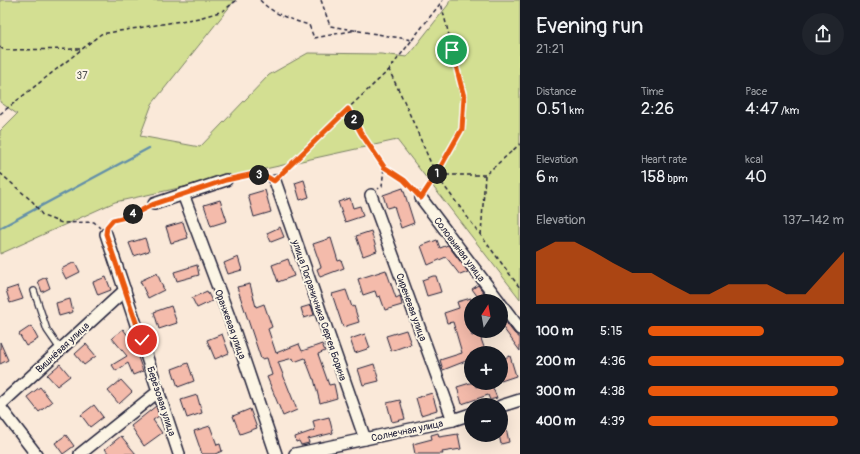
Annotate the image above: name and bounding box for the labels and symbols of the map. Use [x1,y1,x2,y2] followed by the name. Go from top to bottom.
[435,33,469,67] pin
[77,70,88,82] park label: 37
[344,110,364,130] pin: 2
[427,164,447,184] pin: 1
[249,165,269,185] pin: 3
[123,204,143,224] pin: 4
[431,215,488,284] street label: Соловьиная улица
[289,237,349,383] street label: улица Пограничника Сергея Борина
[393,272,429,343] street label: Сиреневая улица
[212,288,248,361] street label: Оранжевая улица
[464,294,508,338] north arrow
[33,320,92,376] street label: Вишнёвая улица
[125,323,159,357] pin
[144,365,178,438] street label: Берёзовая улица
[370,417,445,444] street label: Солнечная улица

